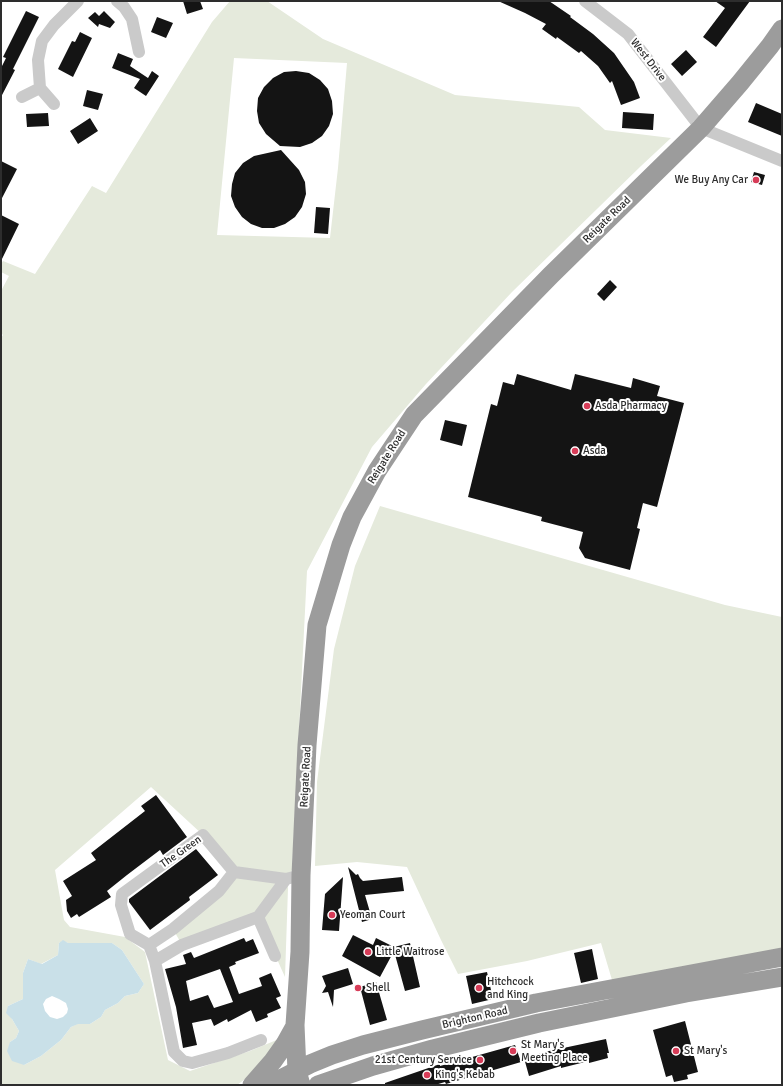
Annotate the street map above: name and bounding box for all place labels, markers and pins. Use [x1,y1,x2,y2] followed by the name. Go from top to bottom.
[675,173,748,187] place label: We Buy Any Car
[751,175,761,185] marker: We Buy Any Car
[595,399,667,413] place label: Asda Pharmacy
[582,401,592,411] marker: Asda Pharmacy
[583,444,606,458] place label: Asda
[570,446,580,456] marker: Asda
[340,908,405,922] place label: Yeoman Court
[327,910,337,920] marker: Yeoman Court
[376,945,444,959] place label: Little Waitrose
[363,947,373,957] marker: Little Waitrose
[487,975,534,1001] place label: Hitchcock and King
[366,981,390,995] place label: Shell
[353,983,363,993] marker: Shell
[474,983,484,993] marker: Hitchcock and King
[521,1038,588,1064] place label: St Mary's Meeting Place
[684,1044,727,1058] place label: St Mary's
[508,1046,518,1056] marker: St Mary's Meeting Place
[671,1046,681,1056] marker: St Mary's
[375,1053,472,1067] place label: 21st Century Service
[475,1055,485,1065] marker: 21st Century Service
[435,1068,495,1082] place label: King's Kebab
[422,1070,432,1080] marker: King's Kebab

